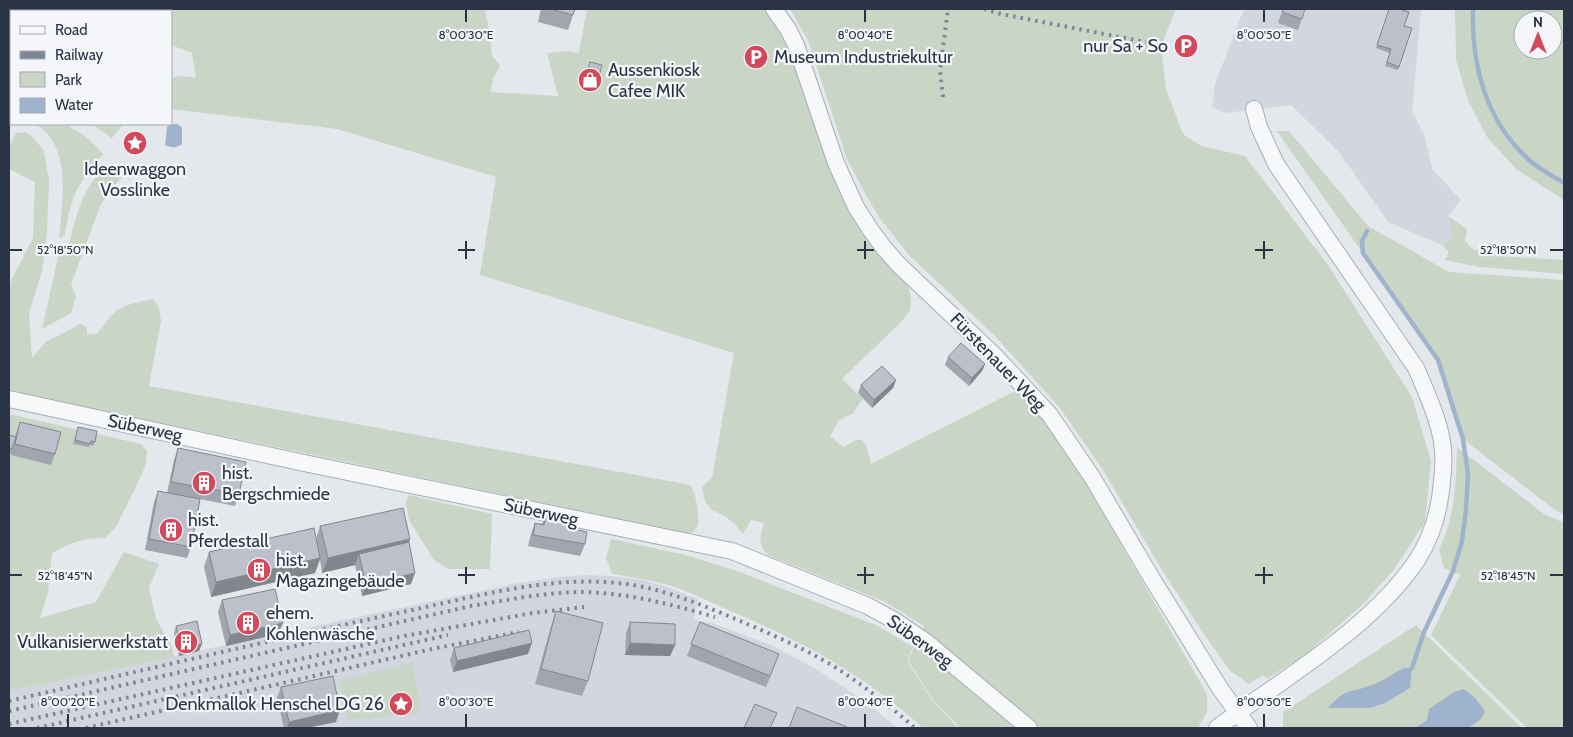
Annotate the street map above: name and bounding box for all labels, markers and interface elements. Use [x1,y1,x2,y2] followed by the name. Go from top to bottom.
[10,10,172,125] legend
[1513,10,1563,60] north arrow
[1533,13,1543,31] text: N
[55,21,88,39] text: Road
[439,27,494,42] text: 8°00'30"E
[837,27,893,42] text: 8°00'40"E
[1237,27,1292,42] text: 8°00'50"E
[1173,33,1199,59] parking icon: nur Sa + So
[1083,35,1168,57] place label: nur Sa + So
[743,44,769,70] parking icon: Museum Industriekultur
[55,46,104,64] text: Railway
[774,46,953,68] place label: Museum Industriekultur
[608,59,701,102] place label: Aussenkiosk Cafee MIK
[577,67,603,93] shop icon: Aussenkiosk Cafee MIK
[55,71,82,89] text: Park
[55,96,93,114] text: Water
[122,130,148,156] place icon: Ideenwaggon Vosslinke
[84,158,186,201] place label: Ideenwaggon Vosslinke
[37,242,93,257] text: 52°18'50"N
[1480,242,1536,257] text: 52°18'50"N
[946,308,1051,416] street label: Fürstenauer Weg
[106,409,185,447] street label: Süberweg
[222,462,330,505] place label: hist. Bergschmiede
[191,470,217,496] building icon: hist. Bergschmiede
[502,493,581,531] street label: Süberweg
[188,509,269,552] place label: hist. Pferdestall
[158,517,184,543] building icon: hist. Pferdestall
[276,549,405,592] place label: hist. Magazingebäude
[246,557,272,583] building icon: hist. Magazingebäude
[37,568,93,583] text: 52°18'45"N
[1480,568,1536,583] text: 52°18'45"N
[266,602,375,645] place label: ehem. Kohlenwäsche
[235,610,261,636] building icon: ehem. Kohlenwäsche
[883,610,958,673] street label: Süberweg
[173,629,199,655] building icon: Vulkanisierwerkstatt
[17,631,168,653] place label: Vulkanisierwerkstatt
[388,691,414,717] place icon: Denkmallok Henschel DG 26
[165,693,384,715] place label: Denkmallok Henschel DG 26
[41,694,96,709] text: 8°00'20"E
[439,694,494,709] text: 8°00'30"E
[837,694,893,709] text: 8°00'40"E
[1237,694,1292,709] text: 8°00'50"E

